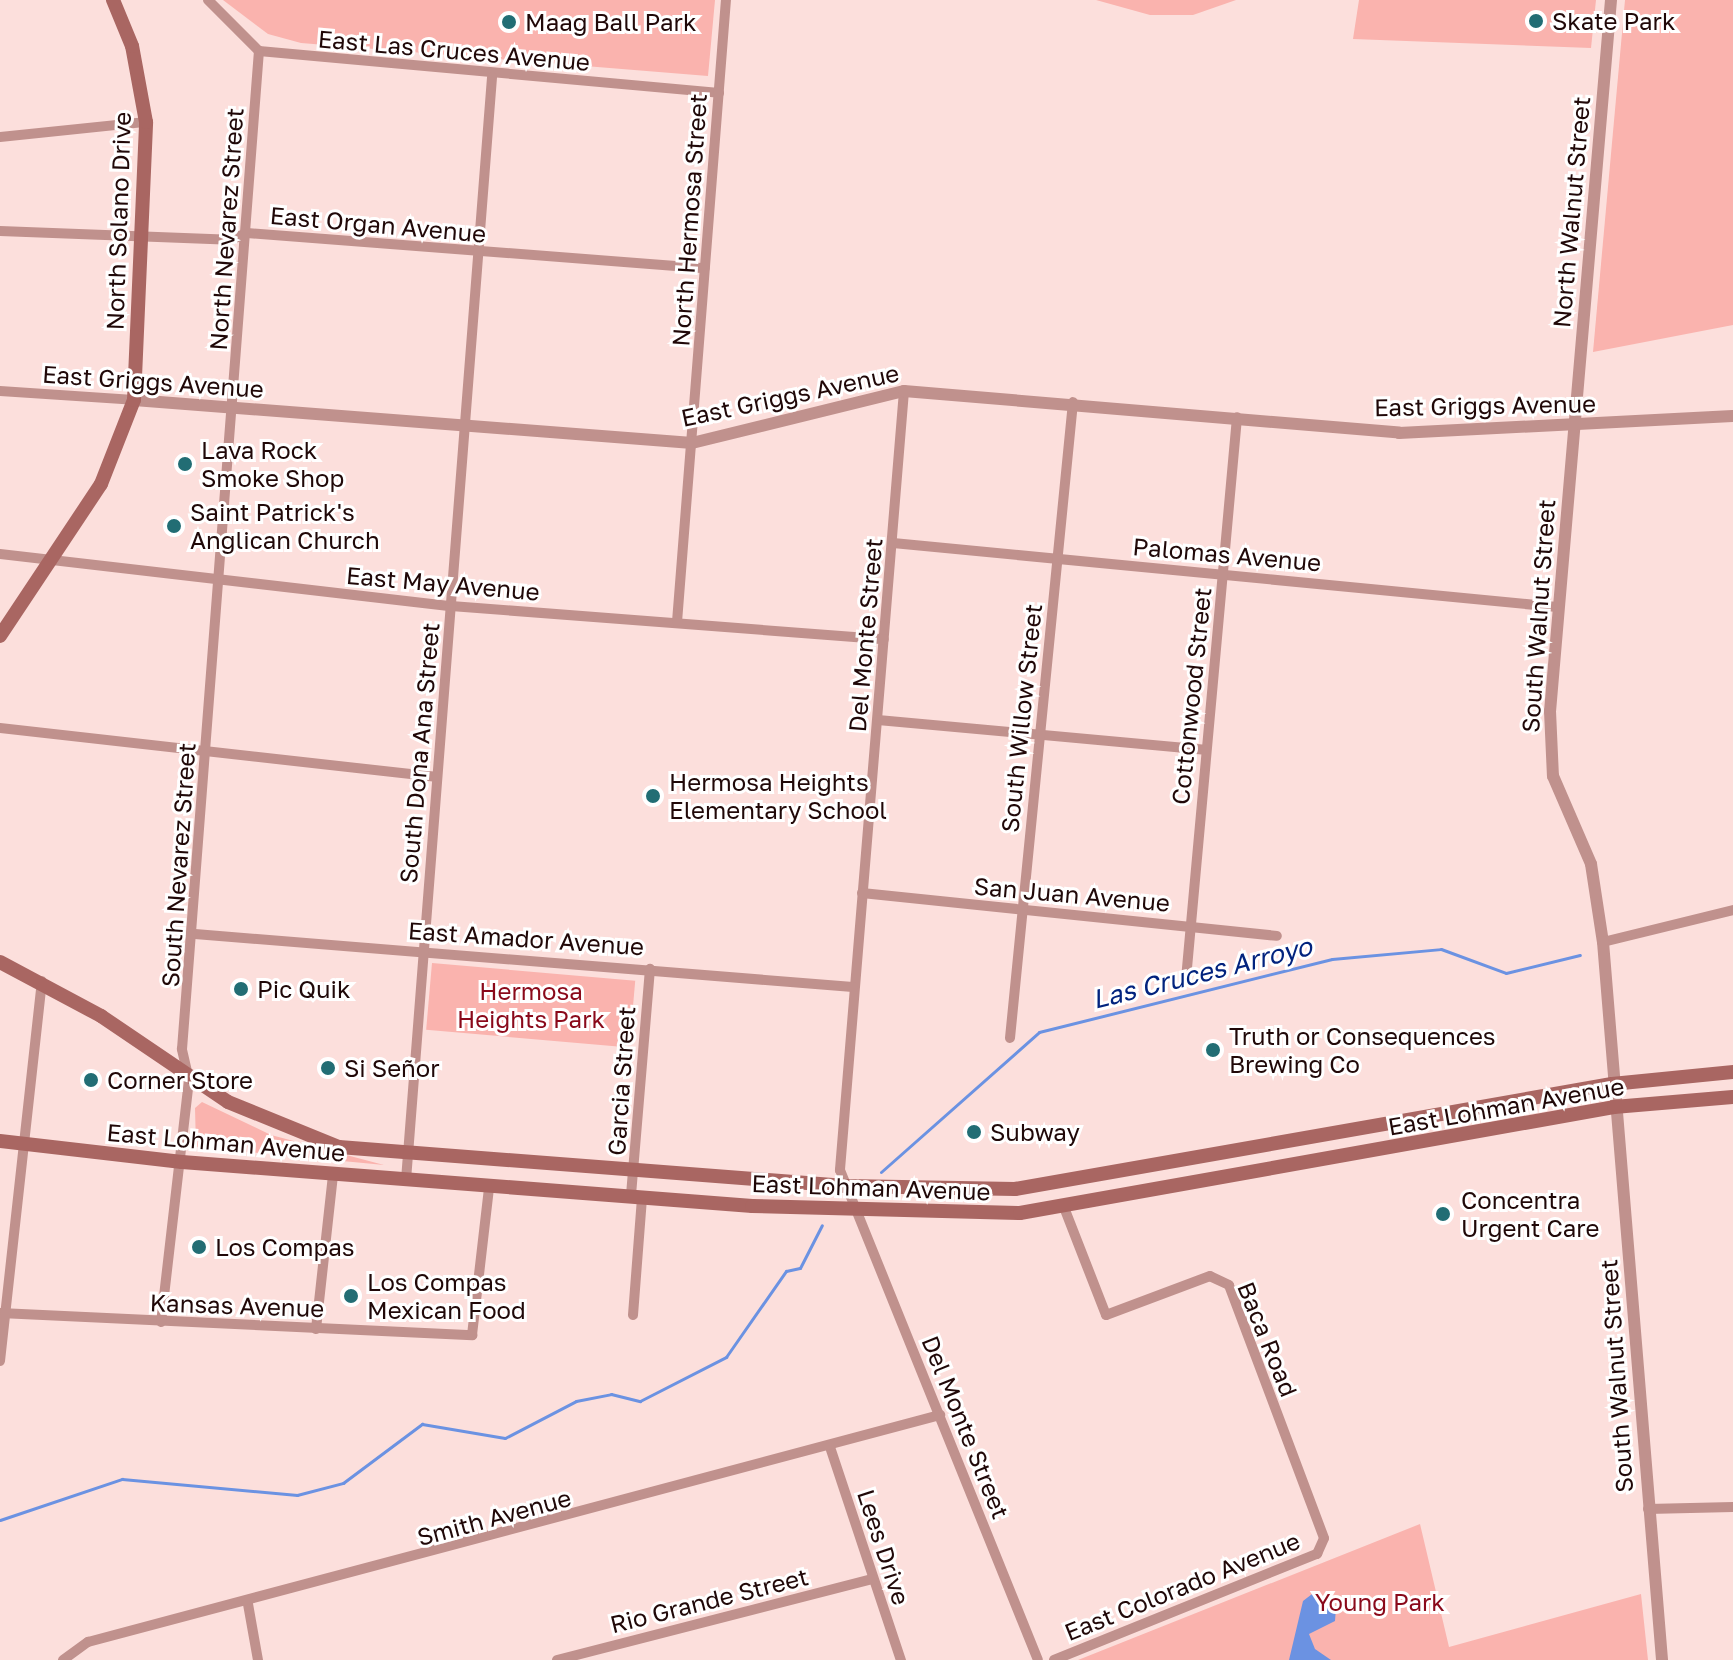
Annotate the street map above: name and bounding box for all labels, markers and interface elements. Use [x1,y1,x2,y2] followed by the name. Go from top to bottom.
[1552,7,1675,35] place label: Skate Park
[525,8,696,36] place label: Maag Ball Park
[1527,12,1545,30] marker: Skate Park
[500,13,518,31] marker: Maag Ball Park
[317,24,591,76] street label: East Las Cruces Avenue
[666,93,712,347] street label: North Hermosa Street
[1547,95,1595,329] street label: North Walnut Street
[203,107,249,351] street label: North Nevarez Street
[100,111,136,331] street label: North Solano Drive
[269,200,487,248] street label: East Organ Avenue
[678,358,902,432] street label: East Griggs Avenue
[41,359,265,403] street label: East Griggs Avenue
[1374,389,1596,421] street label: East Griggs Avenue
[201,436,344,492] place label: Lava Rock Smoke Shop
[176,455,194,473] marker: Lava Rock Smoke Shop
[190,498,380,554] place label: Saint Patrick's Anglican Church
[1515,498,1561,734] street label: South Walnut Street
[165,517,183,535] marker: Saint Patrick's Anglican Church
[1132,531,1322,577] street label: Palomas Avenue
[842,537,888,733] street label: Del Monte Street
[345,560,541,606] street label: East May Avenue
[1165,586,1217,806] street label: Cottonwood Street
[995,602,1047,834] street label: South Willow Street
[393,621,445,885] street label: South Dona Ana Street
[155,742,201,988] street label: South Nevarez Street
[669,768,887,824] place label: Hermosa Heights Elementary School
[644,787,662,805] marker: Hermosa Heights Elementary School
[973,871,1171,917] street label: San Juan Avenue
[407,915,645,961] street label: East Amador Avenue
[1089,931,1315,1015] water label: Las Cruces Arroyo
[257,975,351,1003] place label: Pic Quik
[457,977,605,1033] park label: Hermosa Heights Park
[232,980,250,998] marker: Pic Quik
[601,1005,641,1157] street label: Garcia Street
[1229,1022,1496,1078] place label: Truth or Consequences Brewing Co
[1204,1041,1222,1059] marker: Truth or Consequences Brewing Co
[344,1054,440,1082] place label: Si Señor
[319,1059,337,1077] marker: Si Señor
[107,1066,253,1094] place label: Corner Store
[82,1071,100,1089] marker: Corner Store
[1386,1071,1626,1141] street label: East Lohman Avenue
[106,1117,346,1167] street label: East Lohman Avenue
[990,1118,1080,1146] place label: Subway
[965,1123,983,1141] marker: Subway
[751,1168,991,1206] street label: East Lohman Avenue
[1461,1186,1599,1242] place label: Concentra Urgent Care
[1432,1203,1454,1225] marker: Concentra Urgent Care
[215,1233,355,1261] place label: Los Compas
[190,1238,208,1256] marker: Los Compas
[1593,1258,1639,1494] street label: South Walnut Street
[367,1268,526,1324] place label: Los Compas Mexican Food
[1232,1277,1304,1401] street label: Baca Road
[342,1287,360,1305] marker: Los Compas Mexican Food
[149,1288,325,1322] street label: Kansas Avenue
[916,1331,1016,1523] street label: Del Monte Street
[414,1483,574,1551] street label: Smith Avenue
[852,1486,916,1608] street label: Lees Drive
[1060,1526,1304,1646] street label: East Colorado Avenue
[607,1561,811,1639] street label: Rio Grande Street
[1315,1588,1445,1616] park label: Young Park

